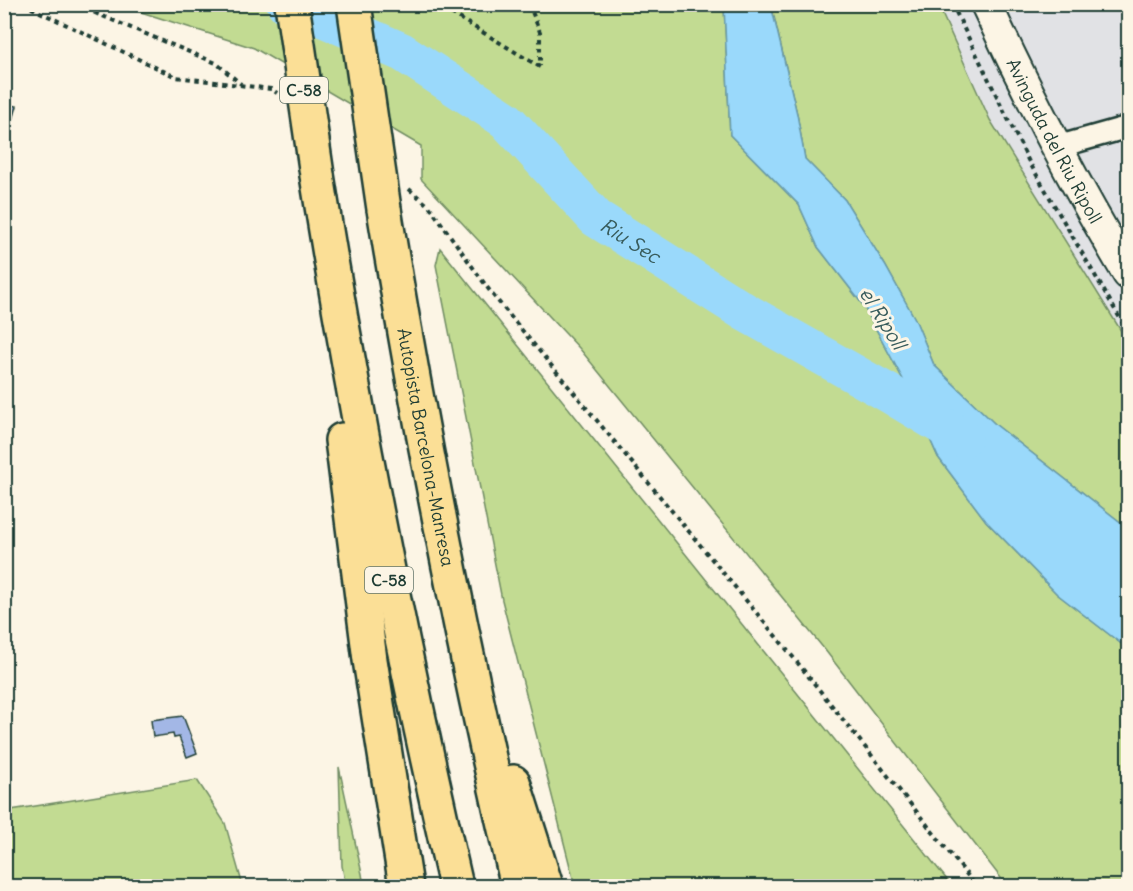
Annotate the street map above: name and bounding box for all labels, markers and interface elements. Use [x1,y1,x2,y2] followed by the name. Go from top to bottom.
[1002,54,1108,227] street label: Avinguda del Riu Ripoll
[280,77,328,103] road number: C-58
[596,212,667,269] water label: Riu Sec
[854,282,913,356] water label: el Ripoll
[393,326,460,568] street label: Autopista Barcelona-Manresa
[365,567,413,593] road number: C-58

